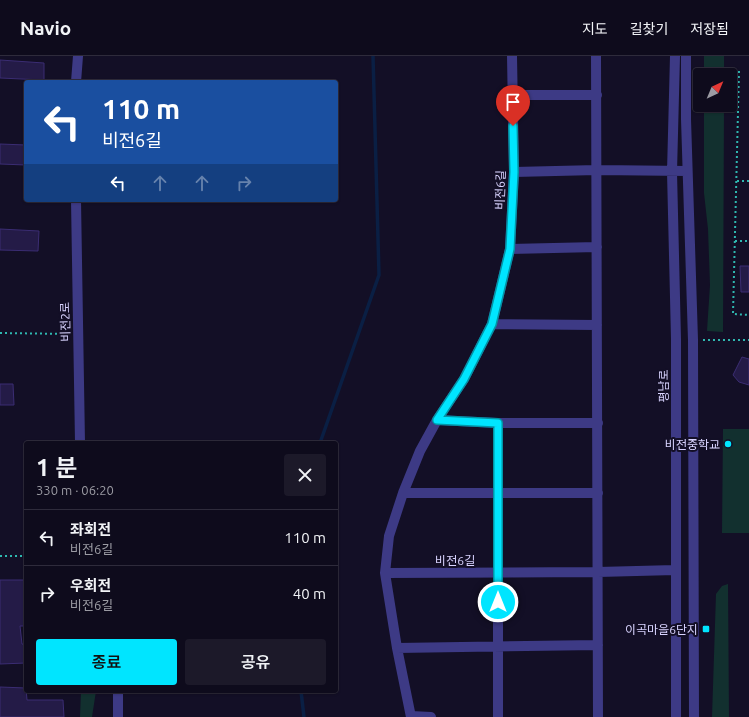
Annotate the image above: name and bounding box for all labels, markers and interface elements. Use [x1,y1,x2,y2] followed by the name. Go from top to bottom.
[20,17,71,39] text: Navio
[582,21,608,37] text: 지도
[630,21,668,37] text: 길찾기
[690,21,729,37] text: 저장됨
[693,68,737,112] north arrow
[693,68,737,112] map controls
[496,85,530,126] pin
[502,91,524,113] icon: arrive
[102,93,180,124] text: 110 m
[36,96,88,148] icon: left
[102,130,162,150] text: 비전6길
[493,170,507,210] street label: 비전6길
[107,172,129,194] icon: left
[149,172,171,194] icon: ahead
[191,172,213,194] icon: ahead
[233,172,255,194] icon: right
[58,302,72,342] street label: 비전2로
[657,369,670,403] street label: 평남로
[665,438,720,451] place label: 비전중학교
[723,439,733,449] marker: 비전중학교
[36,454,77,481] text: 1 분
[284,454,326,496] button: close
[36,483,114,497] text: 330 m · 06:20
[70,521,111,538] text: 좌회전
[36,527,58,549] icon: left
[284,529,326,546] text: 110 m
[70,542,113,556] text: 비전6길
[435,554,475,567] street label: 비전6길
[70,577,111,594] text: 우회전
[477,581,519,623] position arrow
[36,583,58,605] icon: right
[293,585,326,602] text: 40 m
[70,598,113,612] text: 비전6길
[625,623,698,636] place label: 이곡마을6단지
[701,624,711,634] marker: 이곡마을6단지
[36,639,177,685] button: 종료
[185,639,326,685] button: 공유

